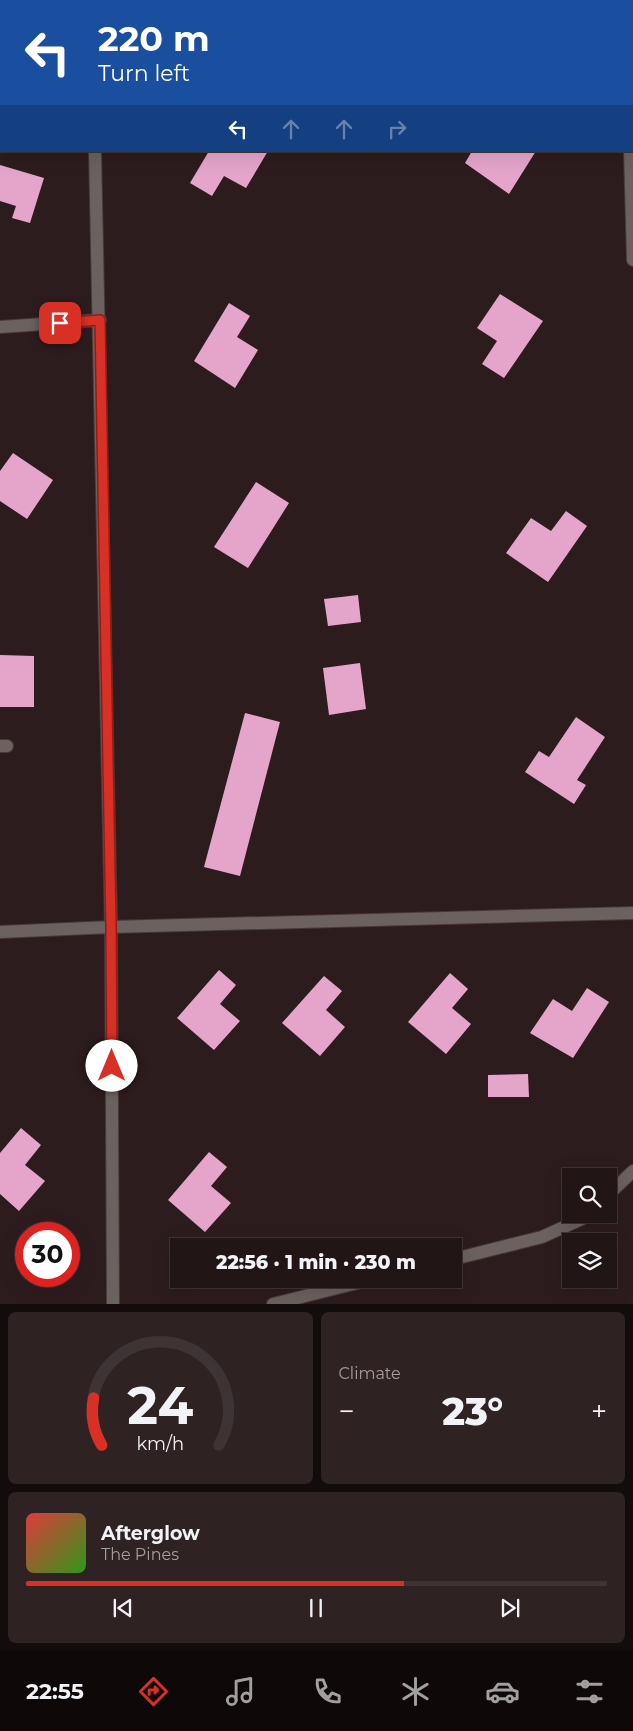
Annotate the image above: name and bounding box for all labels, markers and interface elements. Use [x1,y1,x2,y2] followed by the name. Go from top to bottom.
[98,17,210,60] text: 220 m
[15,20,80,85] icon: left
[98,60,190,87] text: Turn left
[224,115,252,143] icon: left
[277,115,305,143] icon: ahead
[330,115,358,143] icon: ahead
[383,115,411,143] icon: right
[39,302,81,344] pin
[46,309,74,337] icon: arrive
[85,1039,137,1091] position arrow
[562,1168,617,1288] map controls
[562,1168,617,1223] button: search
[15,1222,80,1287] speed limit sign: 30
[562,1233,617,1288] button: layers
[216,1251,416,1274] text: 22:56 · 1 min · 230 m
[339,1364,401,1383] text: Climate
[127,1374,193,1437] text: 24
[442,1388,503,1435] text: 23°
[339,1394,355,1428] text: −
[591,1394,607,1428] text: +
[136,1433,184,1454] text: km/h
[101,1522,200,1545] text: Afterglow
[101,1545,179,1564] text: The Pines
[109,1594,137,1622] icon: previous
[302,1594,330,1622] icon: pause
[496,1594,524,1622] icon: next
[136,1674,171,1709] icon: directions
[223,1674,258,1709] icon: music
[310,1674,345,1709] icon: phone
[398,1674,433,1709] icon: climate
[485,1674,520,1709] icon: car
[572,1674,607,1709] icon: filters
[26,1678,84,1705] text: 22:55

